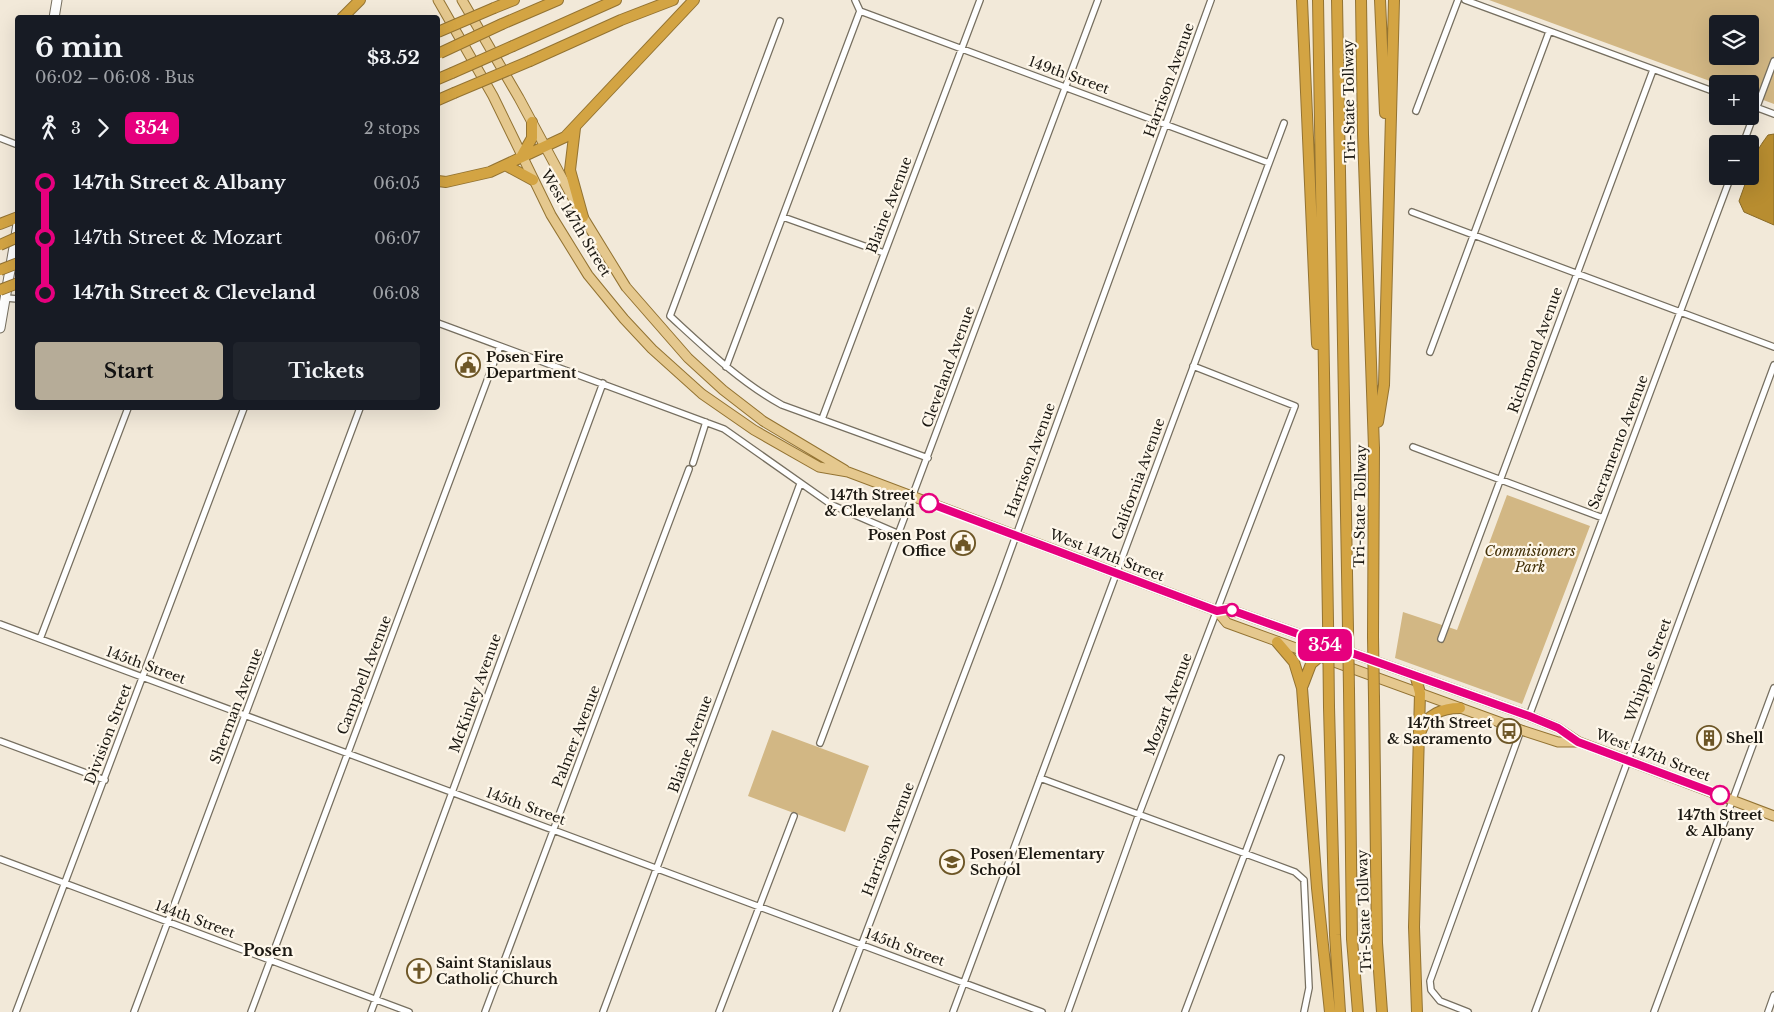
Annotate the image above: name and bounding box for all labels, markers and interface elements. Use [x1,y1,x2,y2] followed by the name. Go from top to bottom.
[1709,15,1759,185] map controls
[1709,15,1759,65] button: layers
[1140,20,1198,140] street label: Harrison Avenue
[35,30,123,65] text: 6 min
[1339,39,1359,163] street label: Tri-State Tollway
[367,46,420,69] text: $3.52
[1026,52,1112,98] street label: 149th Street
[35,67,195,87] text: 06:02 – 06:08 · Bus
[1709,75,1759,125] button: +
[35,114,63,142] icon: walk
[89,114,117,142] icon: forward
[135,117,169,139] text: 354
[71,118,81,138] text: 3
[364,118,420,138] text: 2 stops
[1709,135,1759,185] button: −
[862,154,916,256] street label: Blaine Avenue
[536,165,615,280] street label: West 147th Street
[73,171,286,194] text: 147th Street & Albany
[373,173,420,193] text: 06:05
[73,226,282,249] text: 147th Street & Mozart
[374,228,420,248] text: 06:07
[73,281,316,304] text: 147th Street & Cleveland
[373,283,420,303] text: 06:08
[1504,284,1566,416] street label: Richmond Avenue
[918,304,978,430] street label: Cleveland Avenue
[35,342,223,400] button: Start
[233,342,420,400] button: Tickets
[486,348,577,382] place label: Posen Fire Department
[455,352,481,378] public building icon: Posen Fire Department
[1584,372,1652,512] street label: Sacramento Avenue
[1001,400,1059,520] street label: Harrison Avenue
[1108,416,1168,542] street label: California Avenue
[1350,444,1370,568] street label: Tri-State Tollway
[825,486,916,520] place label: 147th Street & Cleveland
[919,493,939,513] marker: 147th Street & Cleveland
[1046,524,1168,585] street label: West 147th Street
[868,526,947,560] place label: Posen Post Office
[950,530,976,556] public building icon: Posen Post Office
[1484,542,1576,576] park label: Commisioners Park
[1225,603,1239,617] unlabelled marker
[333,613,395,737] street label: Campbell Avenue
[1621,615,1675,725] street label: Whipple Street
[1296,629,1354,661] line badge: 354
[445,631,505,755] street label: McKinley Avenue
[1308,634,1342,656] text: 354
[104,642,189,688] street label: 145th Street
[206,646,266,766] street label: Sherman Avenue
[1140,650,1196,758] street label: Mozart Avenue
[81,680,136,787] street label: Division Street
[548,682,604,790] street label: Palmer Avenue
[664,693,716,795] street label: Blaine Avenue
[1387,714,1493,748] place label: 147th Street & Sacramento
[1496,718,1522,744] bus stop icon: 147th Street & Sacramento
[1592,724,1714,785] street label: West 147th Street
[1696,725,1722,751] building icon: Shell
[1726,729,1763,747] place label: Shell
[858,779,918,899] street label: Harrison Avenue
[484,783,569,829] street label: 145th Street
[1710,785,1730,805] marker: 147th Street & Albany
[1678,806,1763,840] place label: 147th Street & Albany
[970,845,1106,879] place label: Posen Elementary School
[939,849,965,875] school or university icon: Posen Elementary School
[1353,849,1375,973] street label: Tri-State Tollway
[153,896,238,942] street label: 144th Street
[863,924,948,970] street label: 145th Street
[243,940,293,960] district label: Posen
[436,954,558,988] place label: Saint Stanislaus Catholic Church
[406,958,432,984] church icon: Saint Stanislaus Catholic Church

